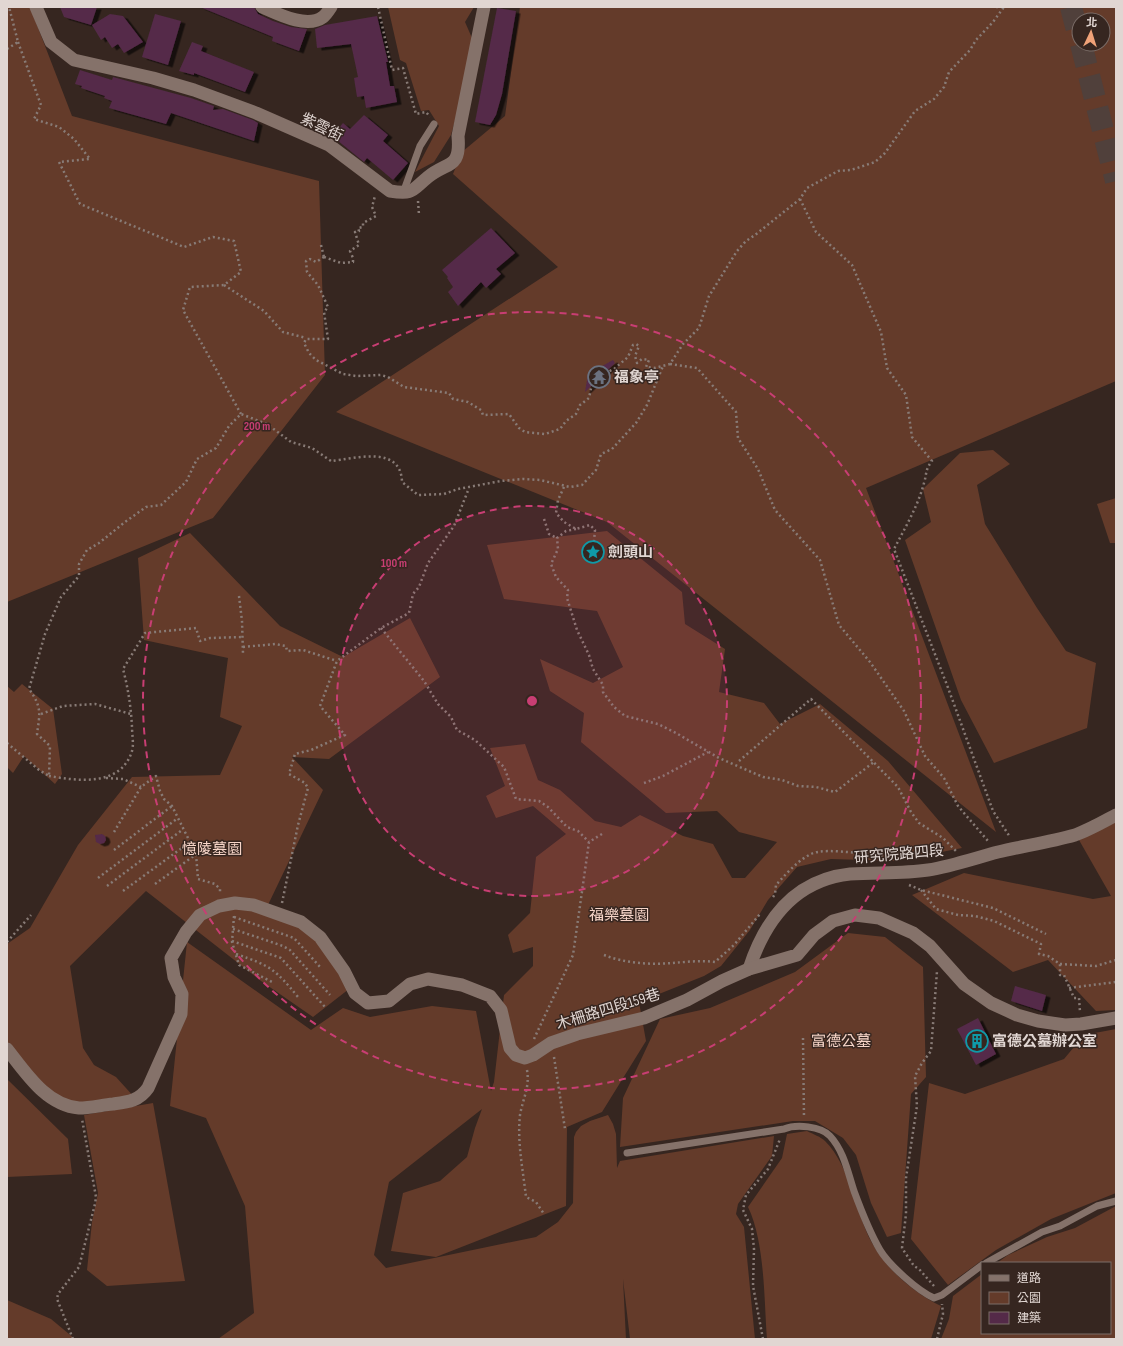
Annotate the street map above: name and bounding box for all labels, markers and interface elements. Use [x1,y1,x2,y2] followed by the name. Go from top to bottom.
[1071,12,1111,52] north arrow
[1086,16,1098,29] text: 北
[297,109,346,146] street label: 紫雲街
[586,364,612,390] temple icon: 福象亭
[614,368,659,387] place label: 福象亭
[244,419,270,434] text: 200 m
[580,539,606,565] place icon: 劍頭山
[608,543,653,562] place label: 劍頭山
[381,556,407,571] text: 100 m
[525,694,539,708] centre of rings
[182,840,242,859] park label: 憶陵墓園
[853,841,945,868] street label: 研究院路四段
[589,906,649,925] park label: 福樂墓園
[554,985,663,1034] street label: 木柵路四段159巷
[964,1028,990,1054] building icon: 富德公墓辦公室
[811,1032,871,1051] park label: 富德公墓
[992,1032,1097,1051] place label: 富德公墓辦公室
[981,1262,1111,1334] legend
[1017,1271,1041,1286] text: 道路
[1017,1291,1041,1306] text: 公園
[1017,1311,1041,1326] text: 建築

